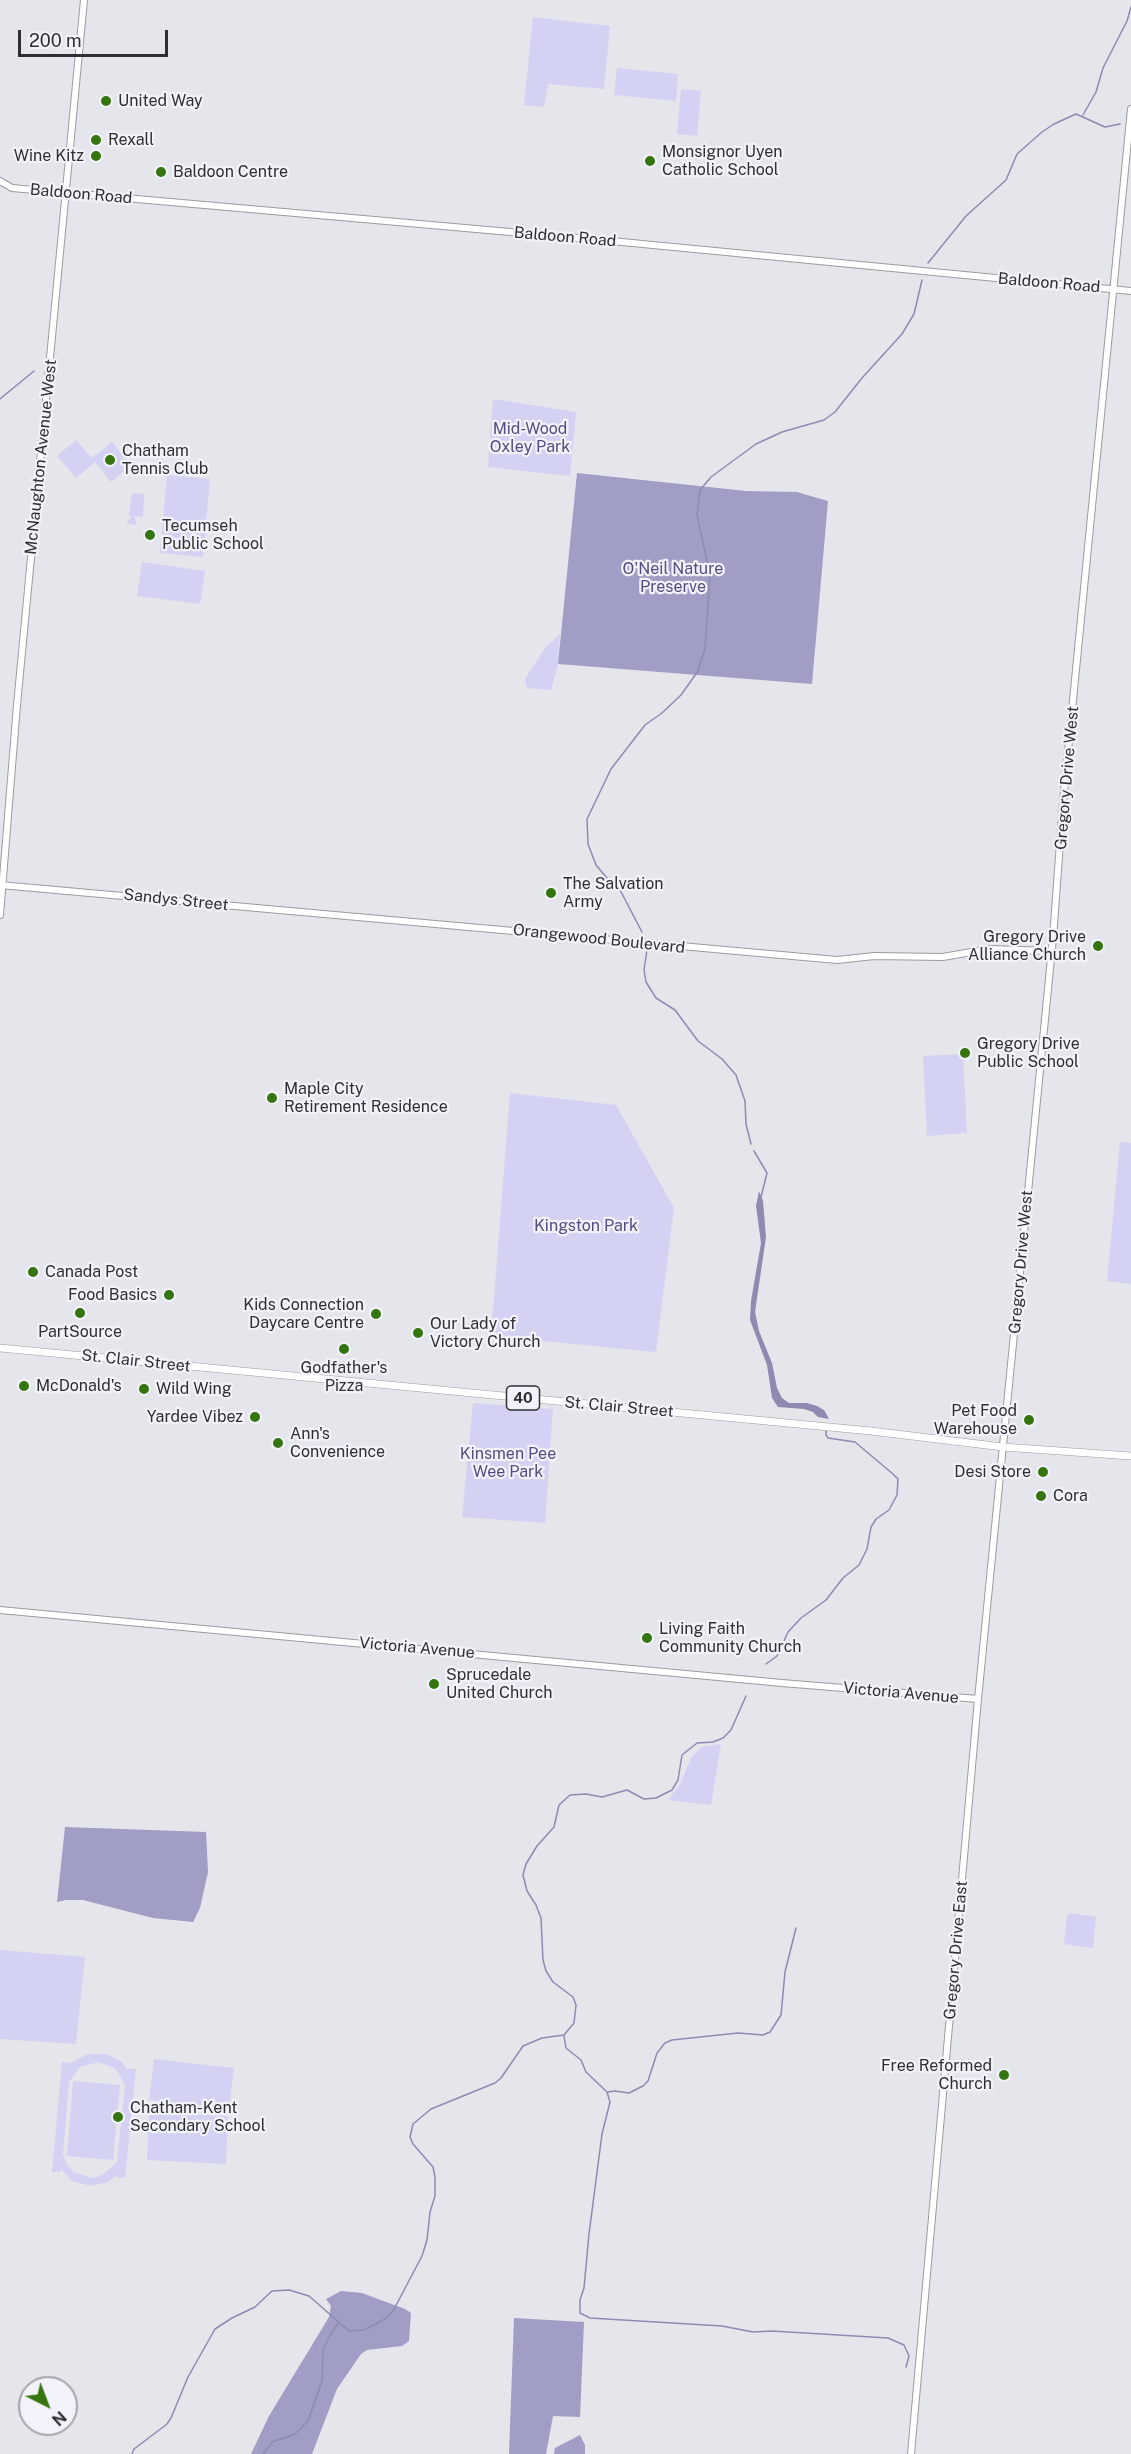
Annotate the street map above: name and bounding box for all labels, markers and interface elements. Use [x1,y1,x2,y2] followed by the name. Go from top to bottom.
[21,18,171,56] scale bar
[29,30,82,51] text: 200 m
[118,91,203,111] place label: United Way
[99,94,113,108] marker: United Way
[108,130,154,150] place label: Rexall
[89,133,103,147] marker: Rexall
[662,142,783,180] place label: Monsignor Uyen Catholic School
[14,146,84,166] place label: Wine Kitz
[89,149,103,163] marker: Wine Kitz
[643,154,657,168] marker: Monsignor Uyen Catholic School
[173,162,288,182] place label: Baldoon Centre
[154,165,168,179] marker: Baldoon Centre
[29,180,133,208] street label: Baldoon Road
[513,223,617,251] street label: Baldoon Road
[997,269,1101,297] street label: Baldoon Road
[21,358,61,556] street label: McNaughton Avenue West
[490,419,570,457] park label: Mid-Wood Oxley Park
[122,441,208,479] place label: Chatham Tennis Club
[103,453,117,467] marker: Chatham Tennis Club
[162,516,264,554] place label: Tecumseh Public School
[143,528,157,542] marker: Tecumseh Public School
[623,559,723,597] park label: O'Neil Nature Preserve
[1051,705,1083,851] street label: Gregory Drive West
[563,874,664,912] place label: The Salvation Army
[123,885,229,915] street label: Sandys Street
[544,886,558,900] marker: The Salvation Army
[512,920,686,958] street label: Orangewood Boulevard
[968,927,1086,965] place label: Gregory Drive Alliance Church
[1091,939,1105,953] marker: Gregory Drive Alliance Church
[977,1034,1080,1072] place label: Gregory Drive Public School
[958,1046,972,1060] marker: Gregory Drive Public School
[284,1079,448,1117] place label: Maple City Retirement Residence
[265,1091,279,1105] marker: Maple City Retirement Residence
[1005,1189,1037,1335] street label: Gregory Drive West
[534,1216,638,1236] park label: Kingston Park
[45,1262,138,1282] place label: Canada Post
[26,1265,40,1279] marker: Canada Post
[68,1285,157,1305] place label: Food Basics
[162,1288,176,1302] marker: Food Basics
[243,1295,364,1333] place label: Kids Connection Daycare Centre
[73,1306,87,1320] marker: PartSource
[369,1307,383,1321] marker: Kids Connection Daycare Centre
[430,1314,541,1352] place label: Our Lady of Victory Church
[38,1322,122,1342] place label: PartSource
[411,1326,425,1340] marker: Our Lady of Victory Church
[337,1342,351,1356] marker: Godfather's Pizza
[80,1346,192,1376] street label: St. Clair Street
[301,1358,387,1396] place label: Godfather's Pizza
[36,1376,122,1396] place label: McDonald's
[17,1379,31,1393] marker: McDonald's
[156,1379,232,1399] place label: Wild Wing
[137,1382,151,1396] marker: Wild Wing
[506,1386,540,1410] road number: 40
[564,1393,674,1421] street label: St. Clair Street
[934,1401,1017,1439] place label: Pet Food Warehouse
[147,1407,243,1427] place label: Yardee Vibez
[248,1410,262,1424] marker: Yardee Vibez
[1022,1413,1036,1427] marker: Pet Food Warehouse
[290,1424,385,1462] place label: Ann's Convenience
[271,1436,285,1450] marker: Ann's Convenience
[460,1444,556,1482] park label: Kinsmen Pee Wee Park
[954,1462,1031,1482] place label: Desi Store
[1036,1465,1050,1479] marker: Desi Store
[1053,1486,1088,1506] place label: Cora
[1034,1489,1048,1503] marker: Cora
[659,1619,802,1657] place label: Living Faith Community Church
[640,1631,654,1645] marker: Living Faith Community Church
[358,1633,476,1663] street label: Victoria Avenue
[446,1665,552,1703] place label: Sprucedale United Church
[427,1677,441,1691] marker: Sprucedale United Church
[842,1678,960,1708] street label: Victoria Avenue
[940,1880,972,2020] street label: Gregory Drive East
[881,2056,992,2094] place label: Free Reformed Church
[997,2068,1011,2082] marker: Free Reformed Church
[130,2098,265,2136] place label: Chatham-Kent Secondary School
[111,2110,125,2124] marker: Chatham-Kent Secondary School
[18,2376,78,2436] north arrow
[48,2407,70,2430] text: N

